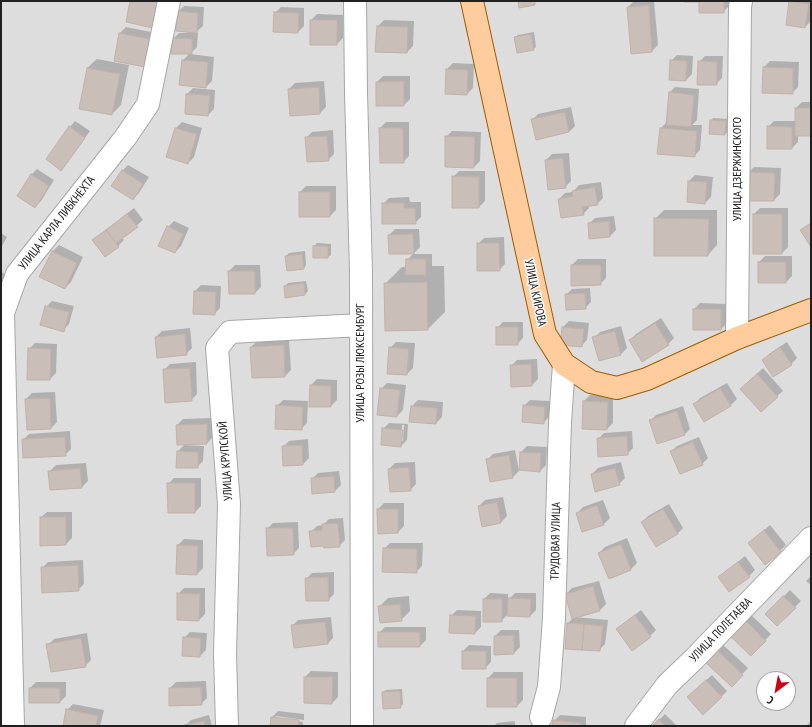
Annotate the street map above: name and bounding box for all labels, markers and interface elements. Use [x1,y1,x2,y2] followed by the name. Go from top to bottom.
[731,117,745,221] street label: УЛИЦА ДЗЕРЖИНСКОГО
[16,173,98,273] street label: УЛИЦА КАРЛА ЛИБКНЕХТА
[521,258,549,328] street label: УЛИЦА КИРОВА
[354,304,368,422] street label: УЛИЦА РОЗЫ ЛЮКСЕМБУРГ
[216,421,236,501] street label: УЛИЦА КРУПСКОЙ
[548,502,564,580] street label: ТРУДОВАЯ УЛИЦА
[687,595,755,665] street label: УЛИЦА ПОЛЕТАЕВА
[756,671,796,711] north arrow
[764,693,776,708] text: С

